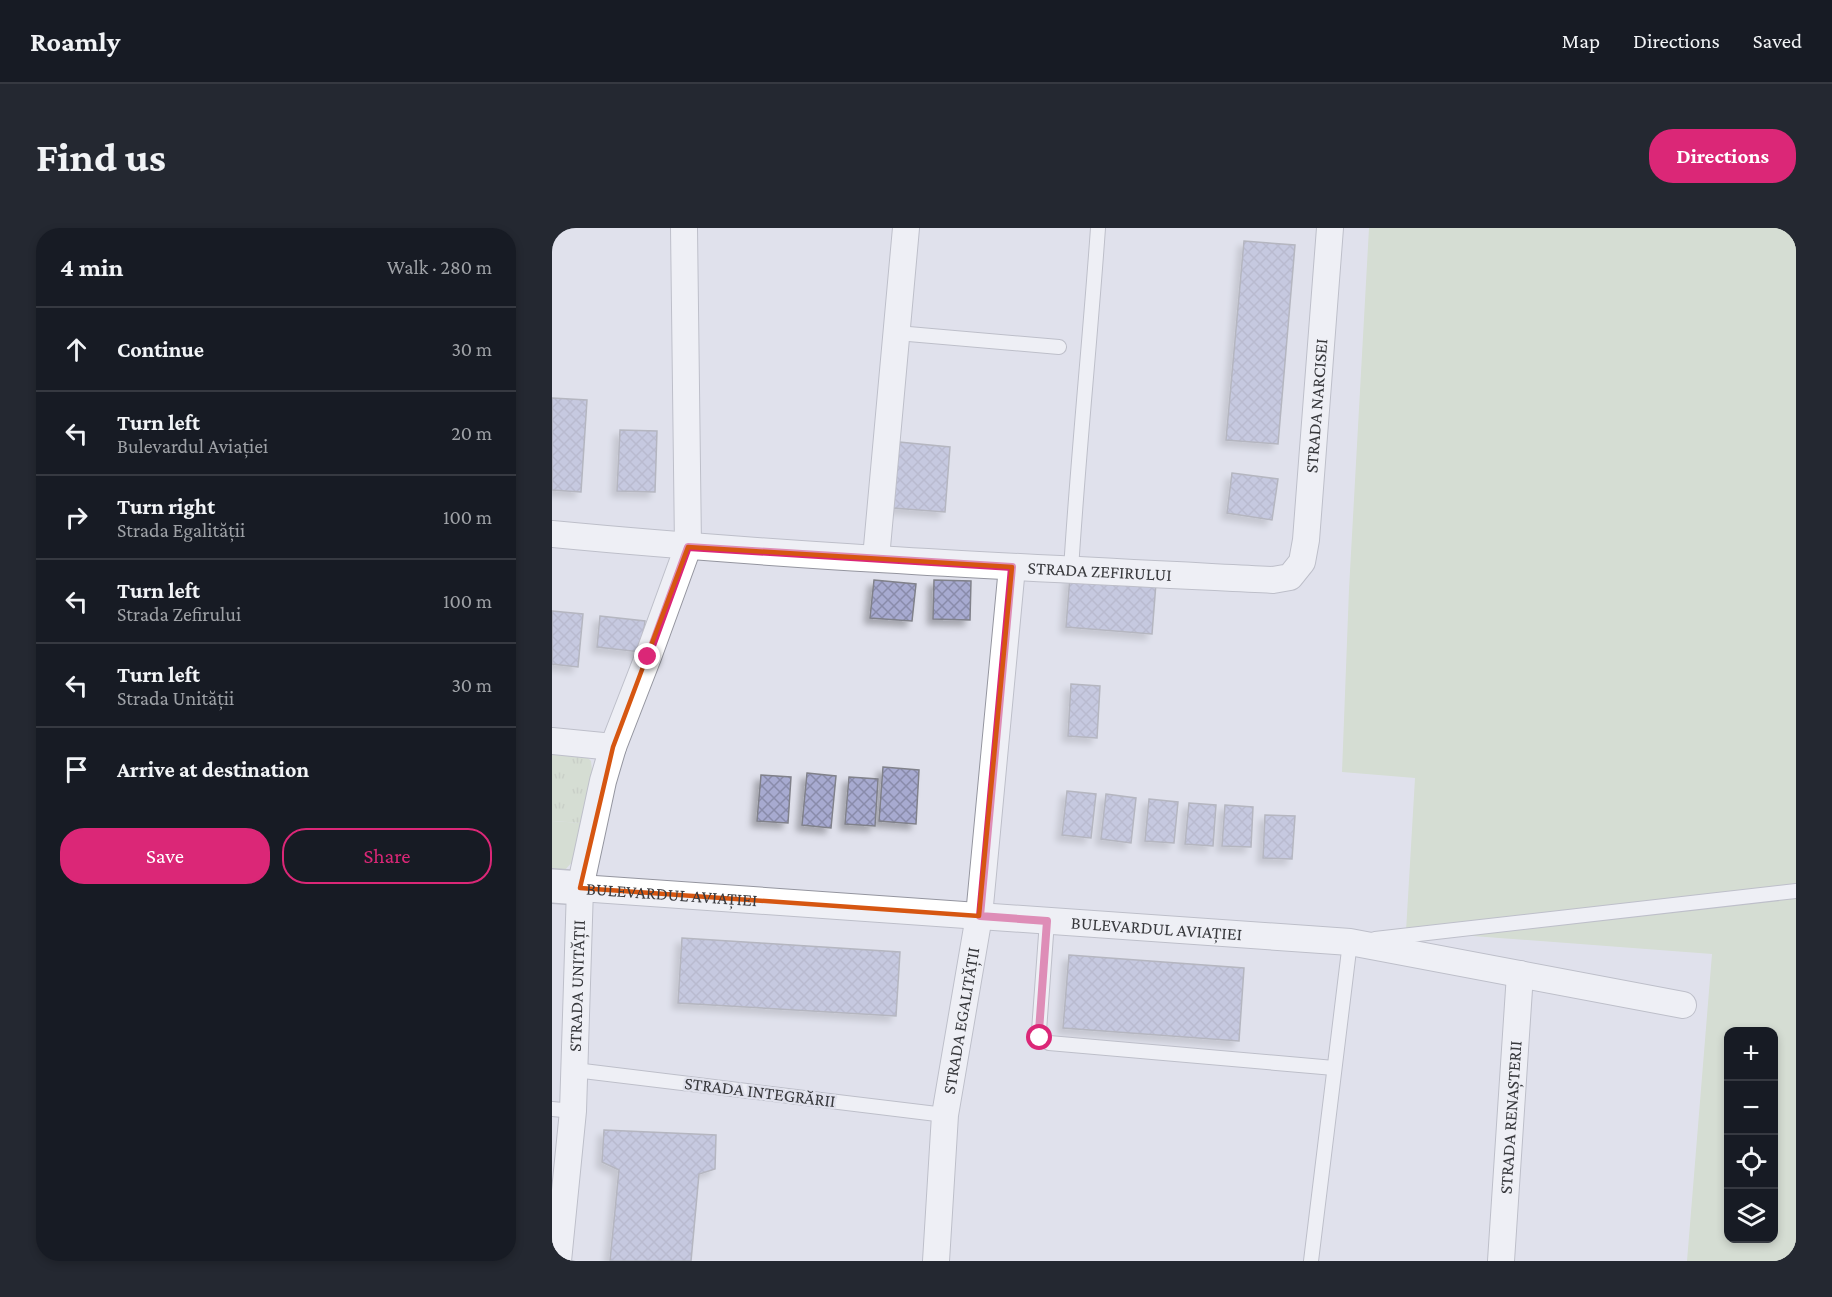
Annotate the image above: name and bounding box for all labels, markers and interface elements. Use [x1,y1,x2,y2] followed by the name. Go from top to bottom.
[30,26,120,57] text: Roamly
[1562,29,1600,53] text: Map
[1633,29,1720,53] text: Directions
[1753,29,1802,53] text: Saved
[1649,129,1796,183] button: Directions
[36,133,166,180] text: Find us
[60,253,124,282] text: 4 min
[387,256,492,278] text: Walk · 280 m
[60,333,93,366] icon: ahead
[117,337,204,362] text: Continue
[451,338,492,360] text: 30 m
[1301,338,1331,474] street label: STRADA NARCISEI
[117,410,200,435] text: Turn left
[60,417,93,450] icon: left
[451,422,492,444] text: 20 m
[117,435,268,457] text: Bulevardul Aviației
[117,494,215,519] text: Turn right
[60,501,93,534] icon: right
[443,506,492,528] text: 100 m
[117,519,245,541] text: Strada Egalității
[1027,558,1172,585] street label: STRADA ZEFIRULUI
[117,578,200,603] text: Turn left
[60,585,93,618] icon: left
[443,590,492,612] text: 100 m
[117,603,241,625] text: Strada Zefirului
[634,643,660,669] route end
[117,662,200,687] text: Turn left
[60,669,93,702] icon: left
[451,674,492,696] text: 30 m
[117,687,234,709] text: Strada Unității
[60,753,93,786] icon: arrive
[117,757,309,782] text: Arrive at destination
[60,828,270,884] button: Save
[282,828,492,884] button: Share
[585,878,758,911] street label: BULEVARDUL AVIAȚIEI
[1070,912,1243,945] street label: BULEVARDUL AVIAȚIEI
[565,920,591,1052] street label: STRADA UNITĂȚII
[939,946,984,1096] street label: STRADA EGALITĂȚII
[1026,1024,1052,1050] route start
[1724,1027,1778,1243] map controls
[1724,1027,1778,1081] button: +
[1495,1040,1526,1195] street label: STRADA RENAȘTERII
[683,1073,837,1111] street label: STRADA INTEGRĂRII
[1724,1081,1778,1135] button: −
[1724,1135,1778,1189] button: locate
[1724,1189,1778,1243] button: layers

